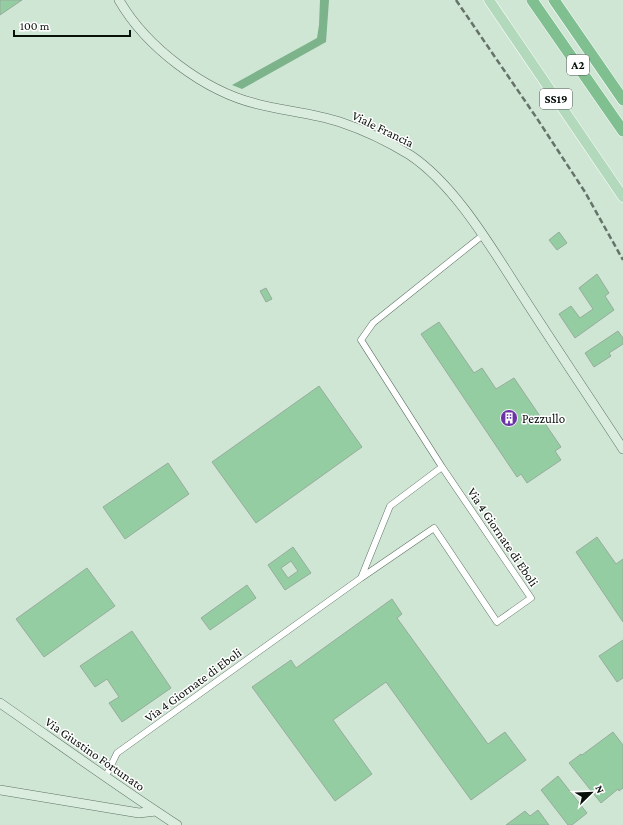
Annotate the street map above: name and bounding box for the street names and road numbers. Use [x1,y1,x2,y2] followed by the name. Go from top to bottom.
[567,55,589,75] road number: A2
[540,89,572,109] road number: SS19
[350,108,416,150] street label: Viale Francia
[464,485,542,590] street label: Via 4 Giornate di Eboli
[142,645,245,725] street label: Via 4 Giornate di Eboli
[42,714,148,794] street label: Via Giustino Fortunato

